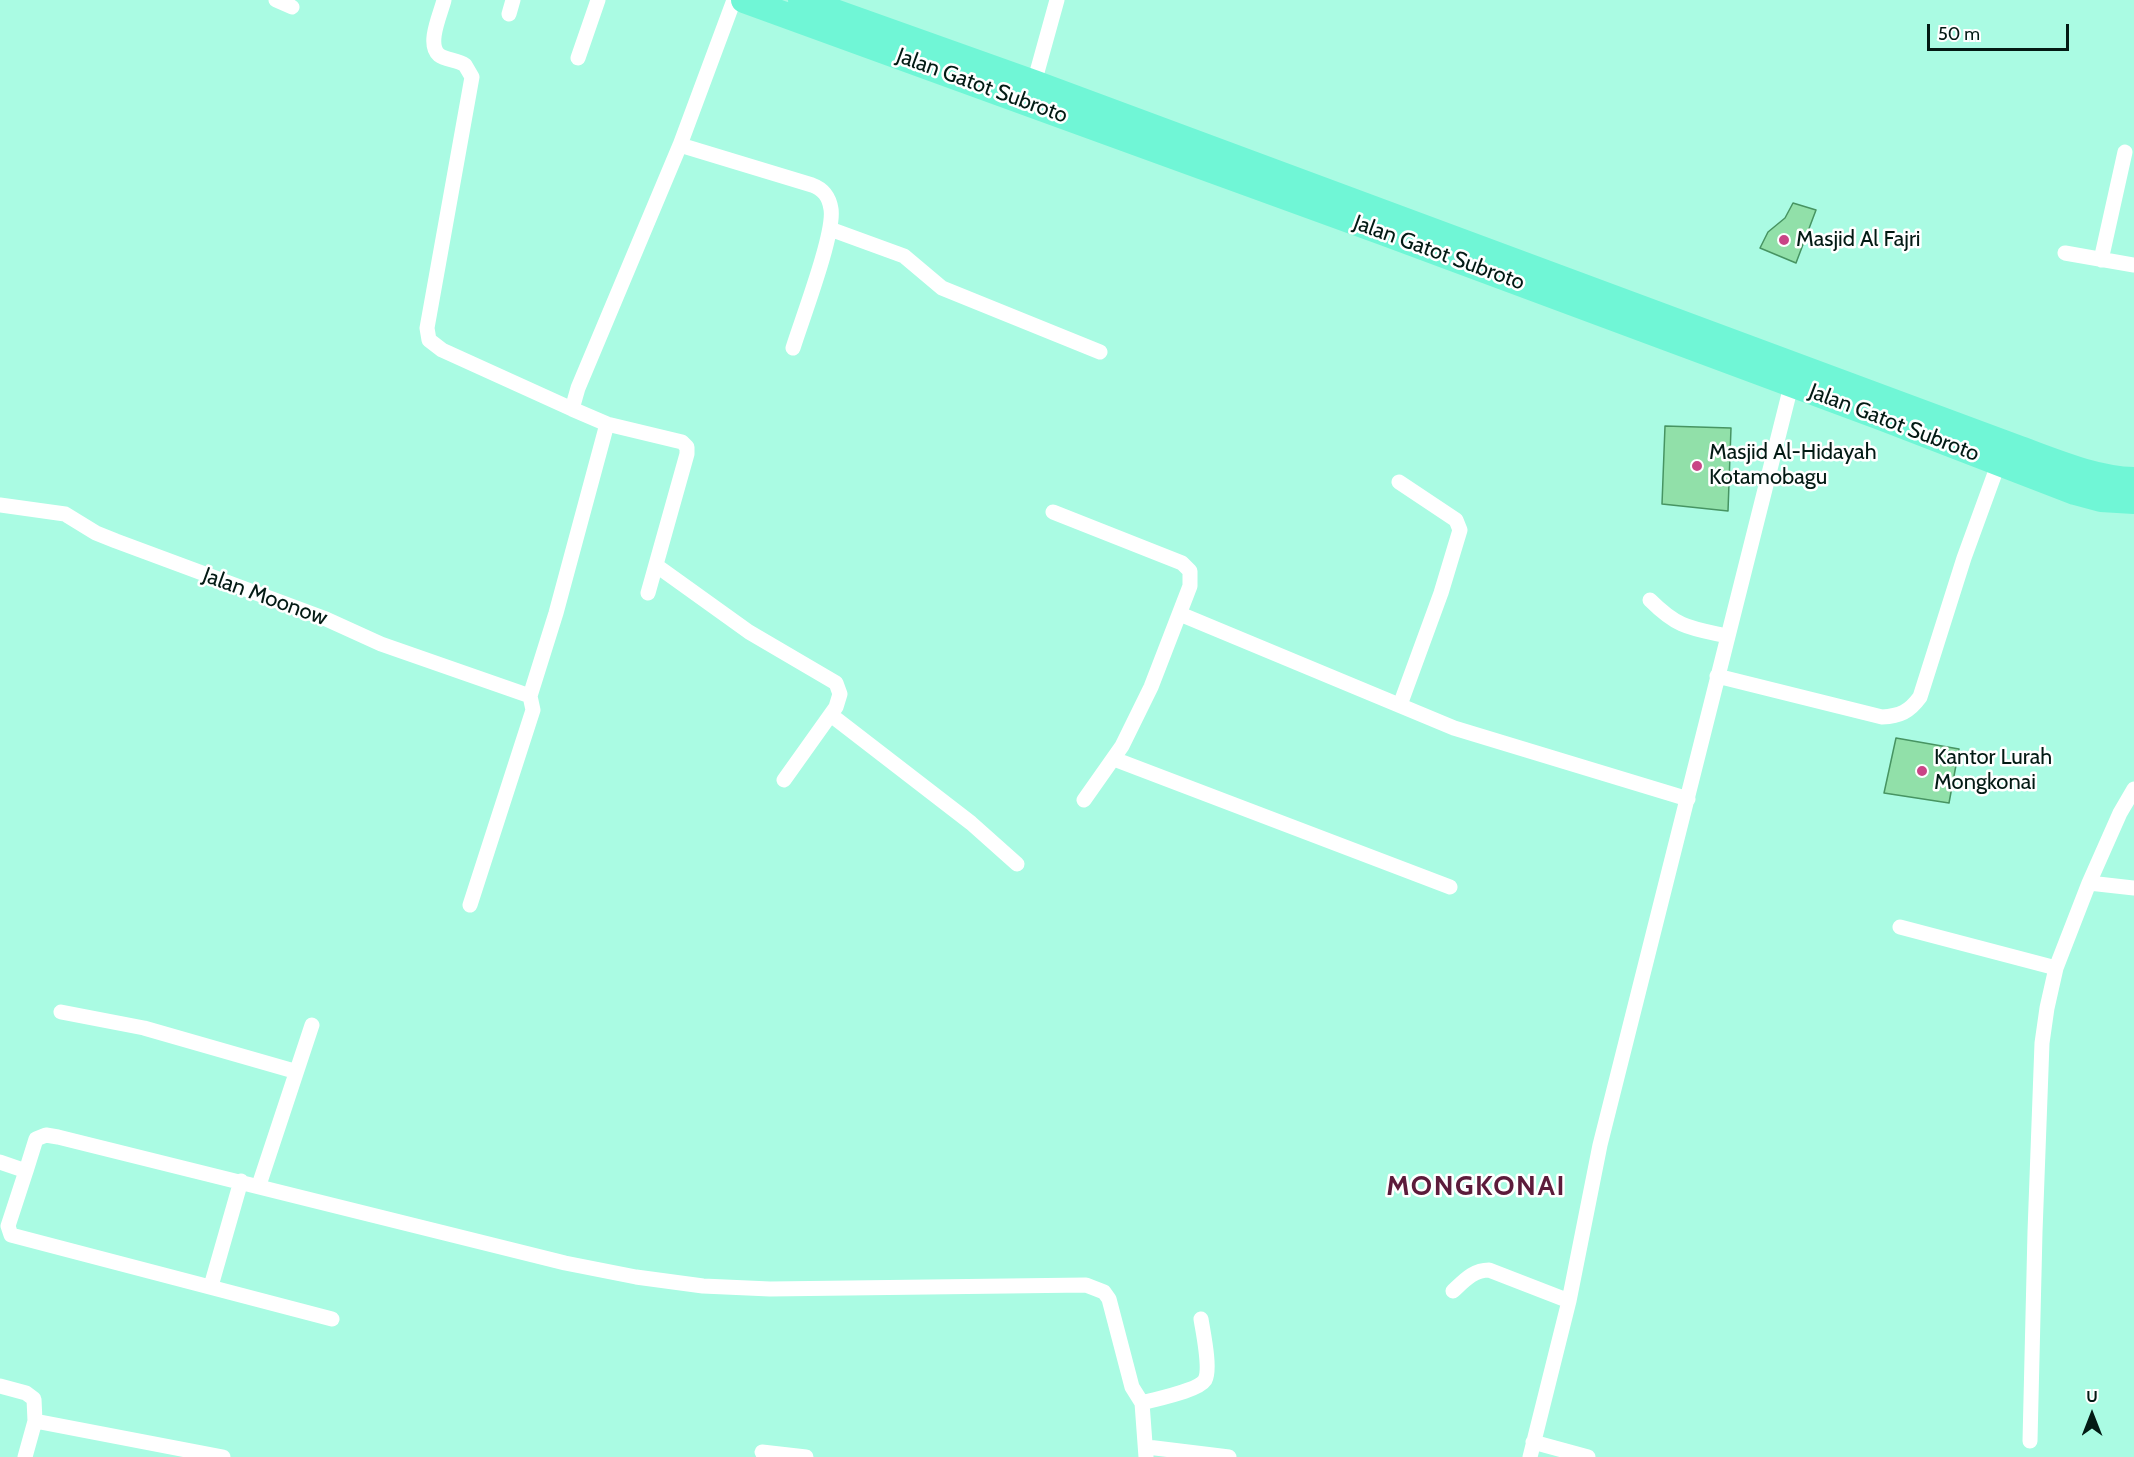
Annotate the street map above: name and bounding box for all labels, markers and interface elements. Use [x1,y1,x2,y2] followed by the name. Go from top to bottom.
[1930,12,2072,50] scale bar
[1938,23,1980,45] text: 50 m
[893,43,1071,129] street label: Jalan Gatot Subroto
[1350,210,1528,296] street label: Jalan Gatot Subroto
[1796,227,1921,253] place label: Masjid Al Fajri
[1777,233,1791,247] marker: Masjid Al Fajri
[1805,378,1983,468] street label: Jalan Gatot Subroto
[1709,440,1877,492] place label: Masjid Al-Hidayah Kotamobagu
[1690,459,1704,473] marker: Masjid Al-Hidayah Kotamobagu
[199,562,331,632] street label: Jalan Moonow
[1934,745,2052,796] place label: Kantor Lurah Mongkonai
[1915,764,1929,778] marker: Kantor Lurah Mongkonai
[1386,1170,1566,1204] district label: MONGKONAI
[2062,1385,2122,1445] north arrow
[2086,1387,2098,1406] text: U

